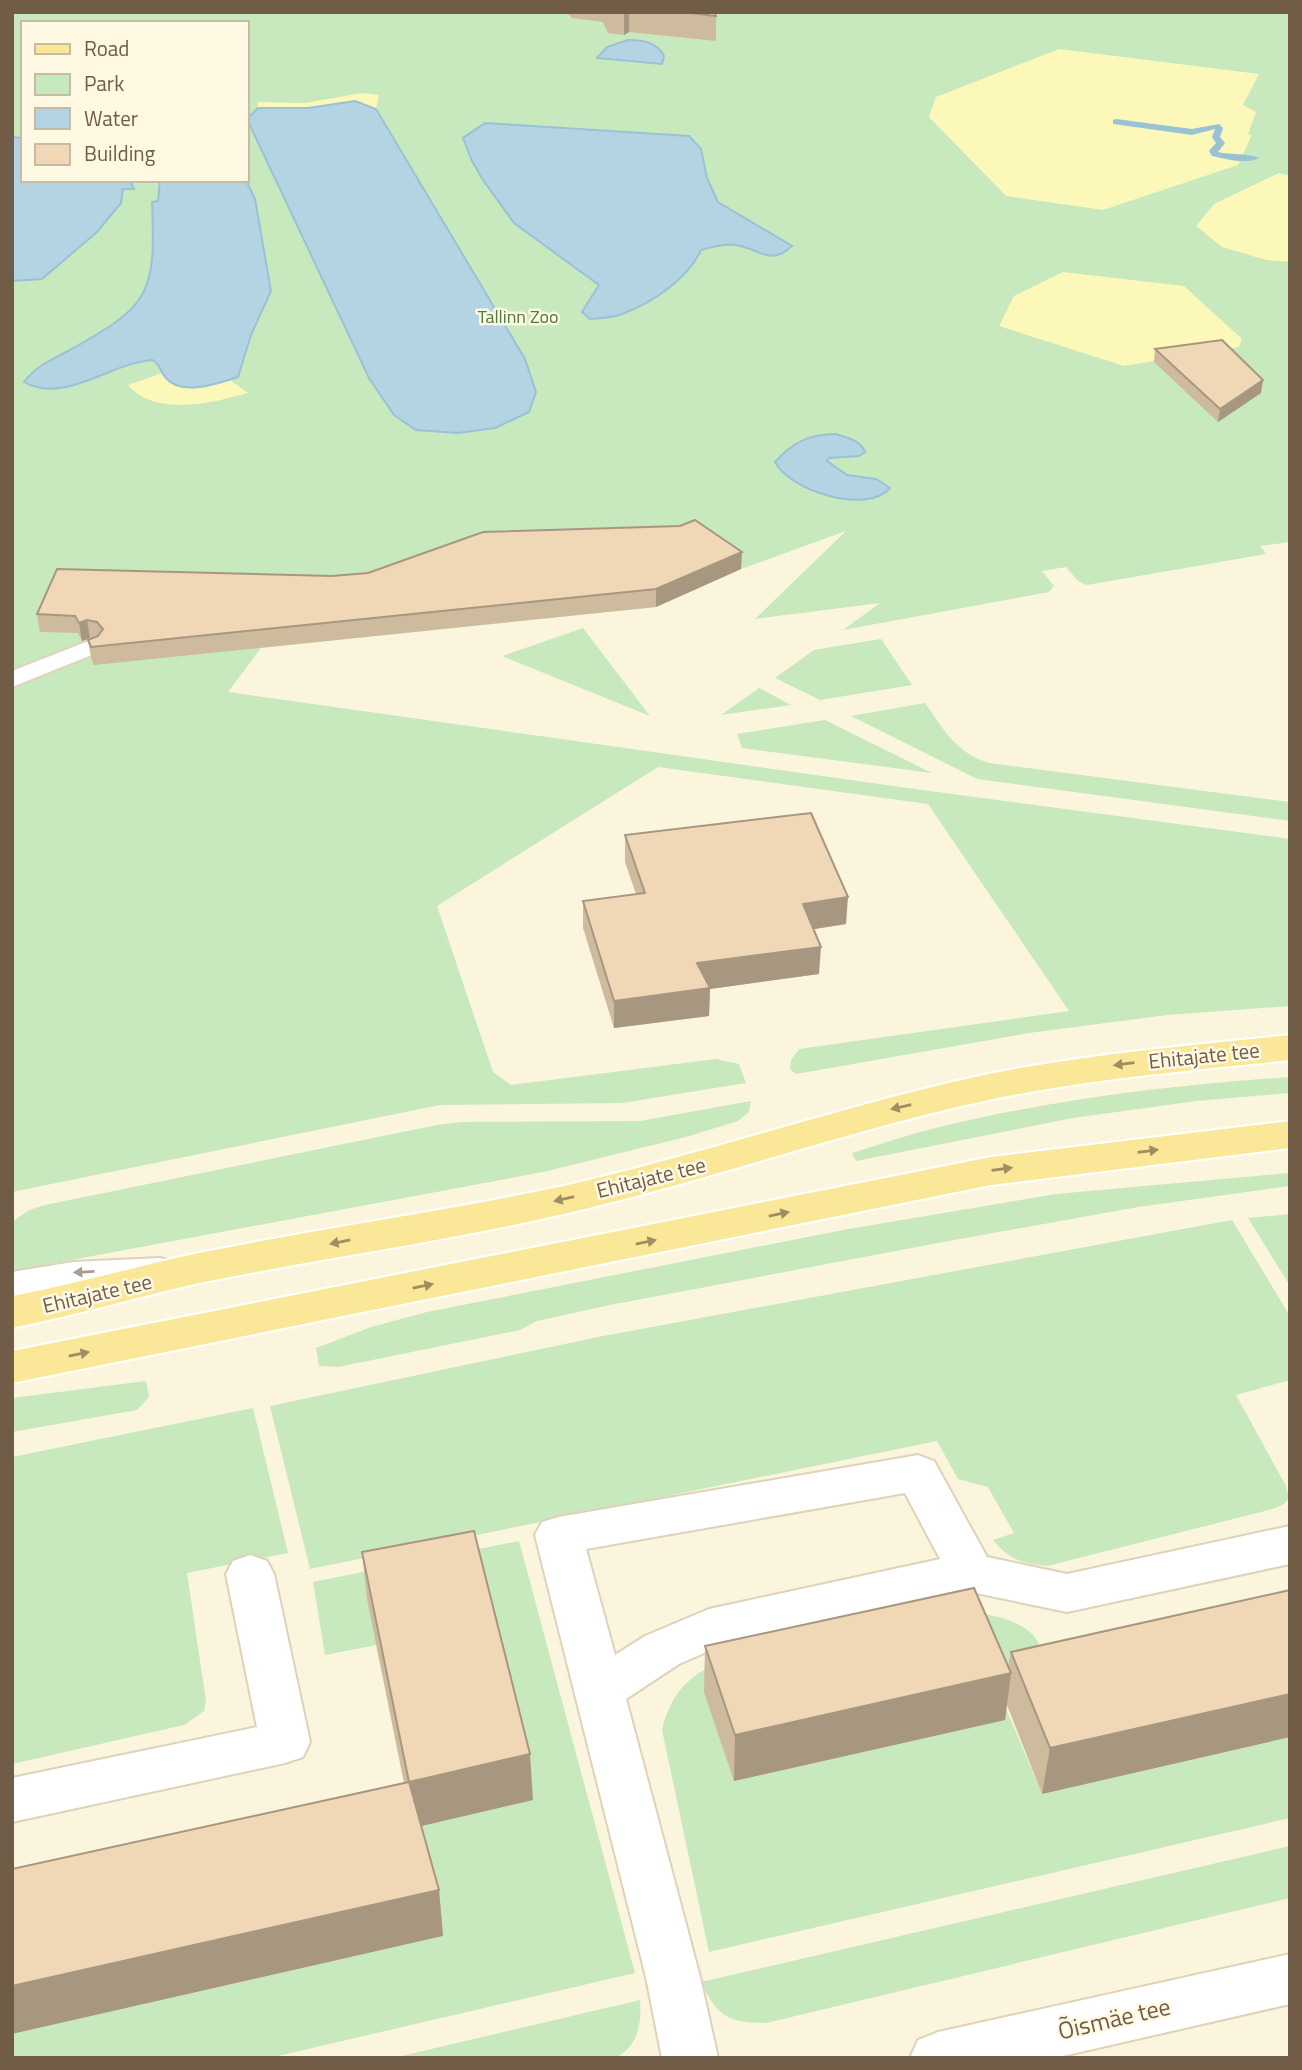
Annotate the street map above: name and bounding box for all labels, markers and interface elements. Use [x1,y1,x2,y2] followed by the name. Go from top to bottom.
[21,21,248,182] legend
[84,32,129,64] text: Road
[84,67,124,99] text: Park
[84,102,138,134] text: Water
[84,137,156,169] text: Building
[478,303,558,330] park label: Tallinn Zoo
[1147,1033,1261,1077] street label: Ehitajate tee
[1113,1059,1135,1070] one-way arrow
[890,1102,912,1113] one-way arrow
[1137,1145,1159,1156] one-way arrow
[593,1148,709,1206] street label: Ehitajate tee
[991,1163,1013,1174] one-way arrow
[553,1194,575,1205] one-way arrow
[768,1208,790,1219] one-way arrow
[329,1236,351,1247] one-way arrow
[635,1236,657,1247] one-way arrow
[39,1265,155,1321] street label: Ehitajate tee
[73,1267,95,1278] one-way arrow
[412,1280,434,1291] one-way arrow
[68,1348,90,1359] one-way arrow
[1054,1988,1174,2048] street label: Õismäe tee

